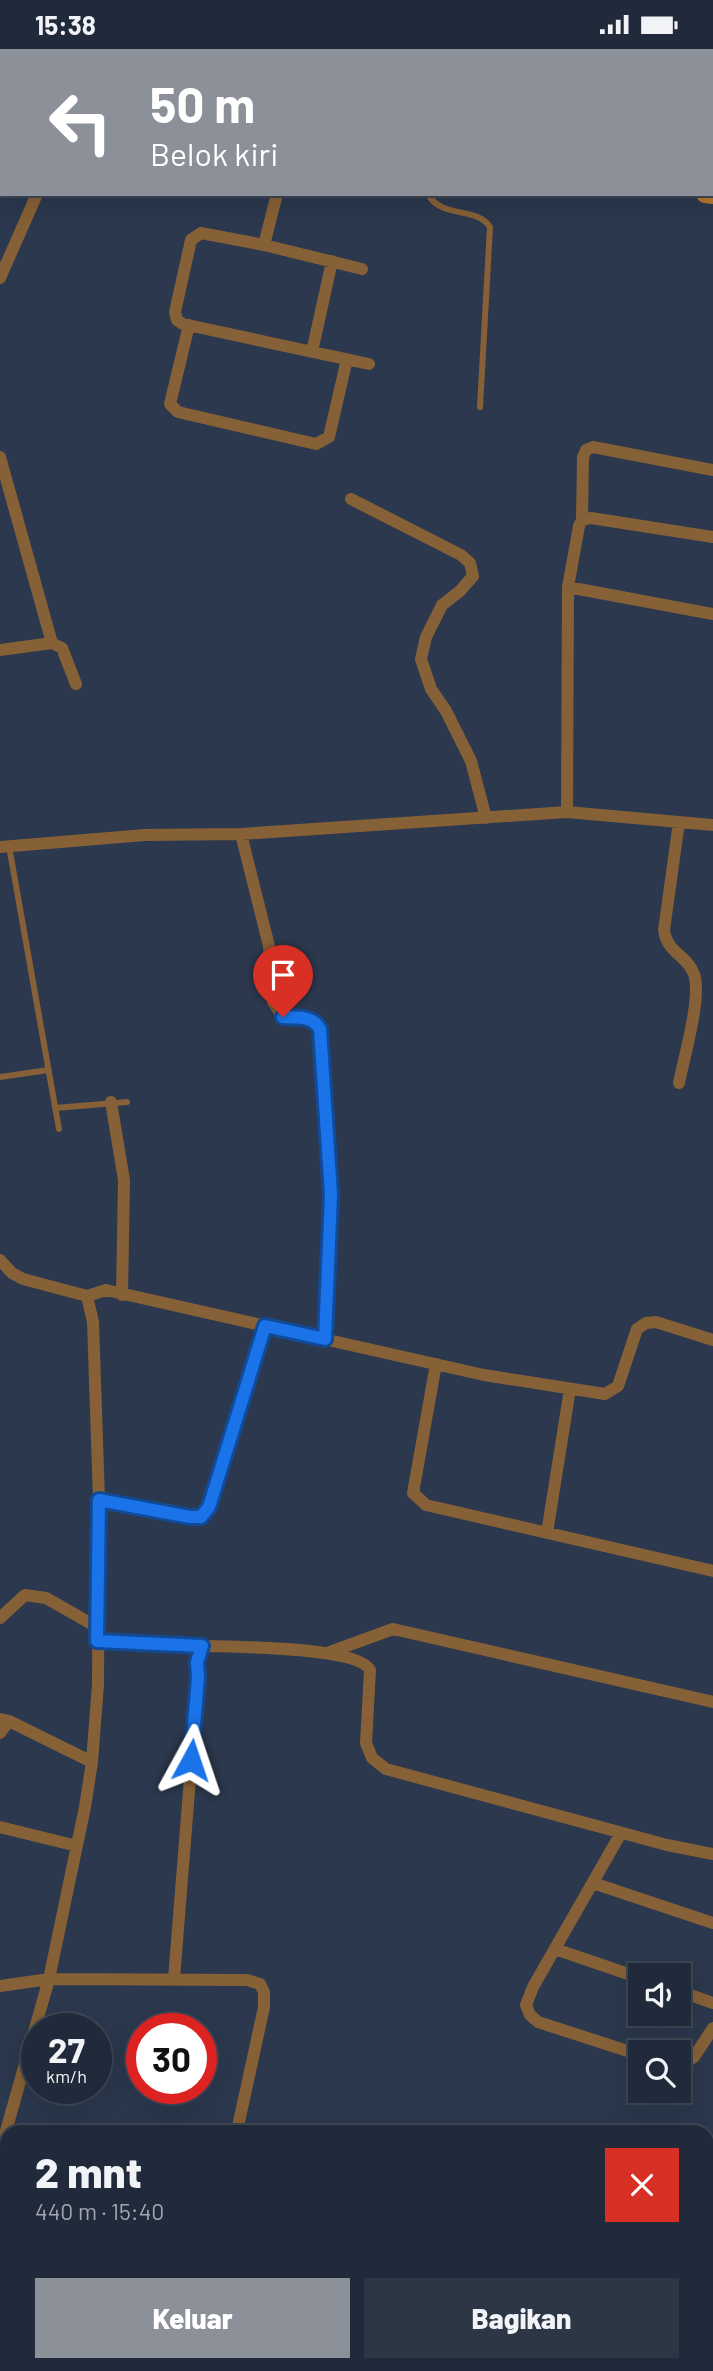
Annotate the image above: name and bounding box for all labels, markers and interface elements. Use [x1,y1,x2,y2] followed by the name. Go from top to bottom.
[35,9,96,40] text: 15:38
[150,74,255,133] text: 50 m
[35,77,126,168] icon: left
[150,134,278,172] text: Belok kiri
[253,945,313,1017] pin
[264,956,302,994] icon: arrive
[154,1723,228,1797] position arrow
[628,1963,691,2103] map controls
[628,1963,691,2026] button: sound
[126,2013,217,2104] speed limit sign: 30
[48,2028,85,2070] text: 27
[628,2040,691,2103] button: search
[46,2065,87,2087] text: km/h
[35,2146,142,2196] text: 2 mnt
[605,2148,679,2222] button: close
[35,2197,164,2225] text: 440 m · 15:40
[35,2278,350,2358] button: Keluar
[364,2278,679,2358] button: Bagikan

